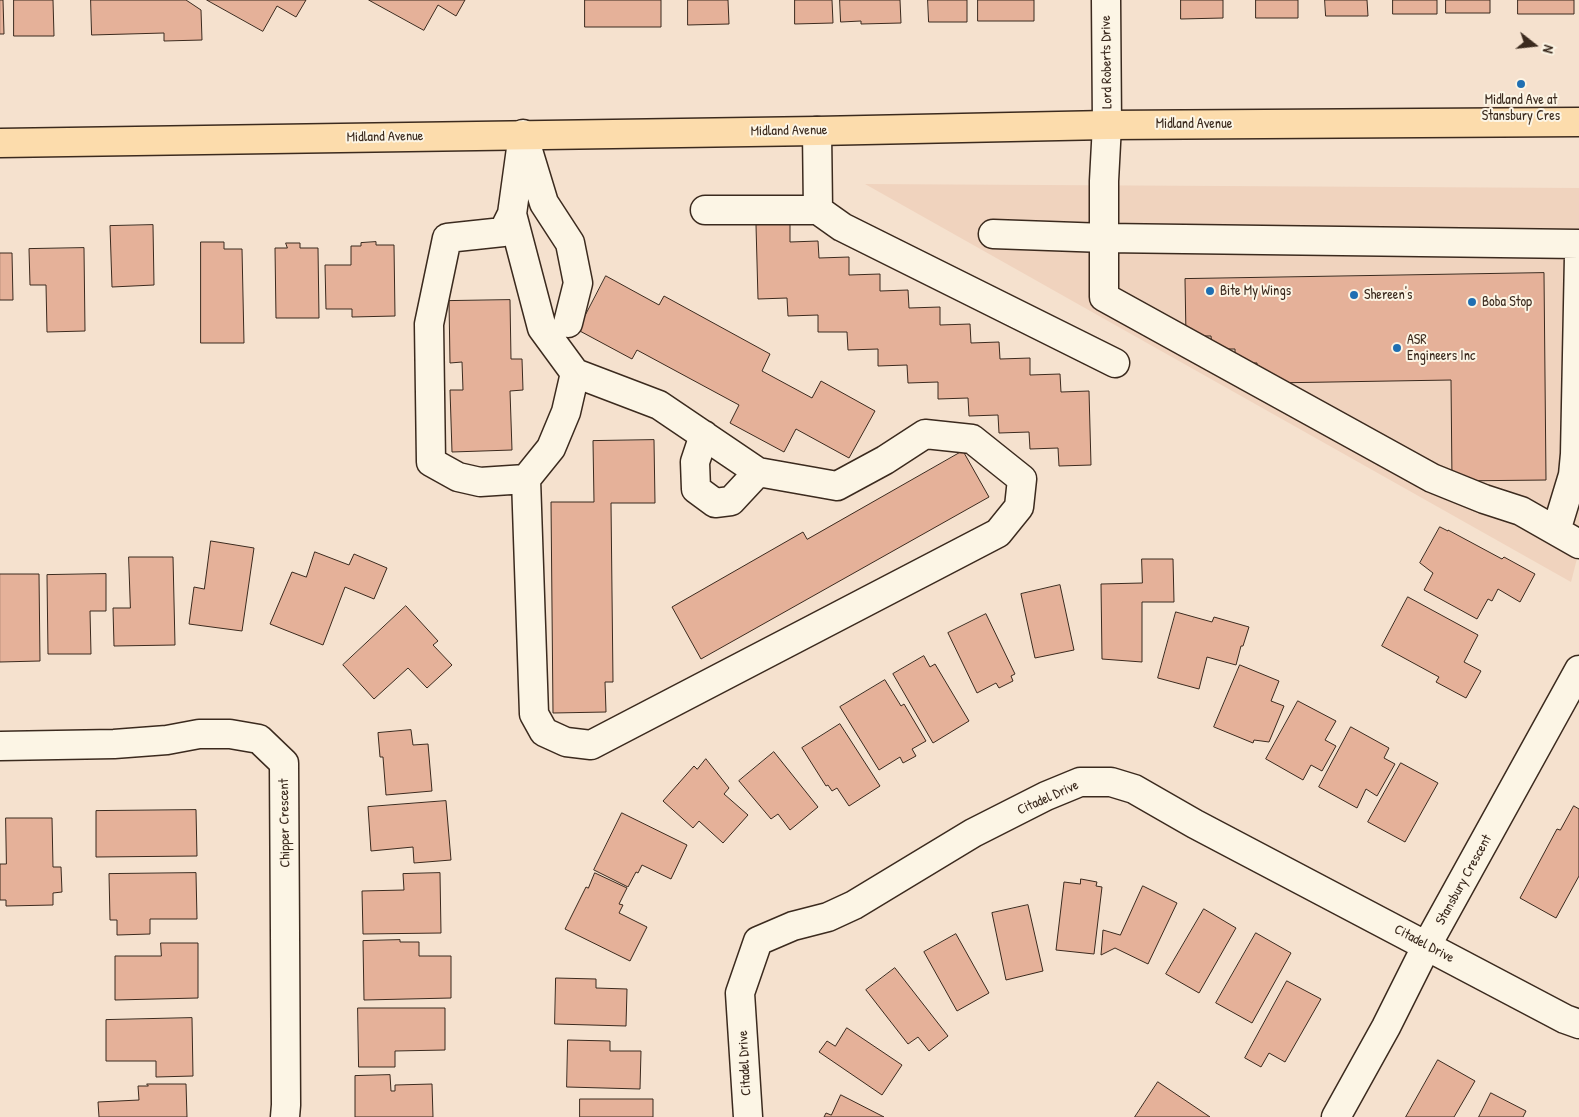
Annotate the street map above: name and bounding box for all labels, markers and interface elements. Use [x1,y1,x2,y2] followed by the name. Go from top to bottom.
[1098,15,1116,109] street label: Lord Roberts Drive
[1509,20,1559,70] north arrow
[1539,43,1559,55] text: N
[1515,78,1527,90] marker: Midland Ave at Stansbury Cres
[1482,92,1560,124] place label: Midland Ave at Stansbury Cres
[1156,116,1232,132] street label: Midland Avenue
[751,122,827,140] street label: Midland Avenue
[347,128,423,146] street label: Midland Avenue
[1220,283,1291,299] place label: Bite My Wings
[1204,285,1216,297] marker: Bite My Wings
[1364,287,1412,303] place label: Shereen's
[1348,289,1360,301] marker: Shereen's
[1482,294,1532,310] place label: Boba Stop
[1466,296,1478,308] marker: Boba Stop
[1407,332,1475,364] place label: ASR Engineers Inc
[1391,342,1403,354] marker: ASR Engineers Inc
[1015,777,1081,819] street label: Citadel Drive
[276,778,294,868] street label: Chipper Crescent
[1432,832,1496,928] street label: Stansbury Crescent
[1391,921,1457,967] street label: Citadel Drive
[735,1030,755,1096] street label: Citadel Drive

